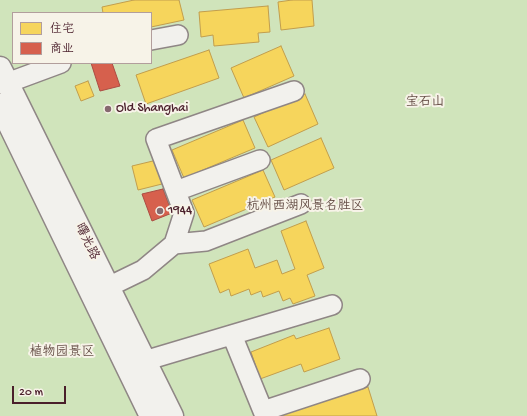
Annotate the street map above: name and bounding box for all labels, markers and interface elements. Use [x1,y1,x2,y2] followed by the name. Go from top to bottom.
[12,12,152,64] legend
[50,23,74,37] text: 住宅
[50,43,74,57] text: 商业
[406,95,444,111] park label: 宝石山
[116,101,188,117] place label: Old Shanghai
[103,104,113,114] marker: Old Shanghai
[247,199,363,215] park label: 杭州西湖风景名胜区
[168,203,192,219] place label: 1944
[155,206,165,216] marker: 1944
[70,221,102,263] street label: 曙光路
[30,345,94,361] park label: 植物园景区
[14,378,68,404] scale bar
[19,386,43,400] text: 20 m

